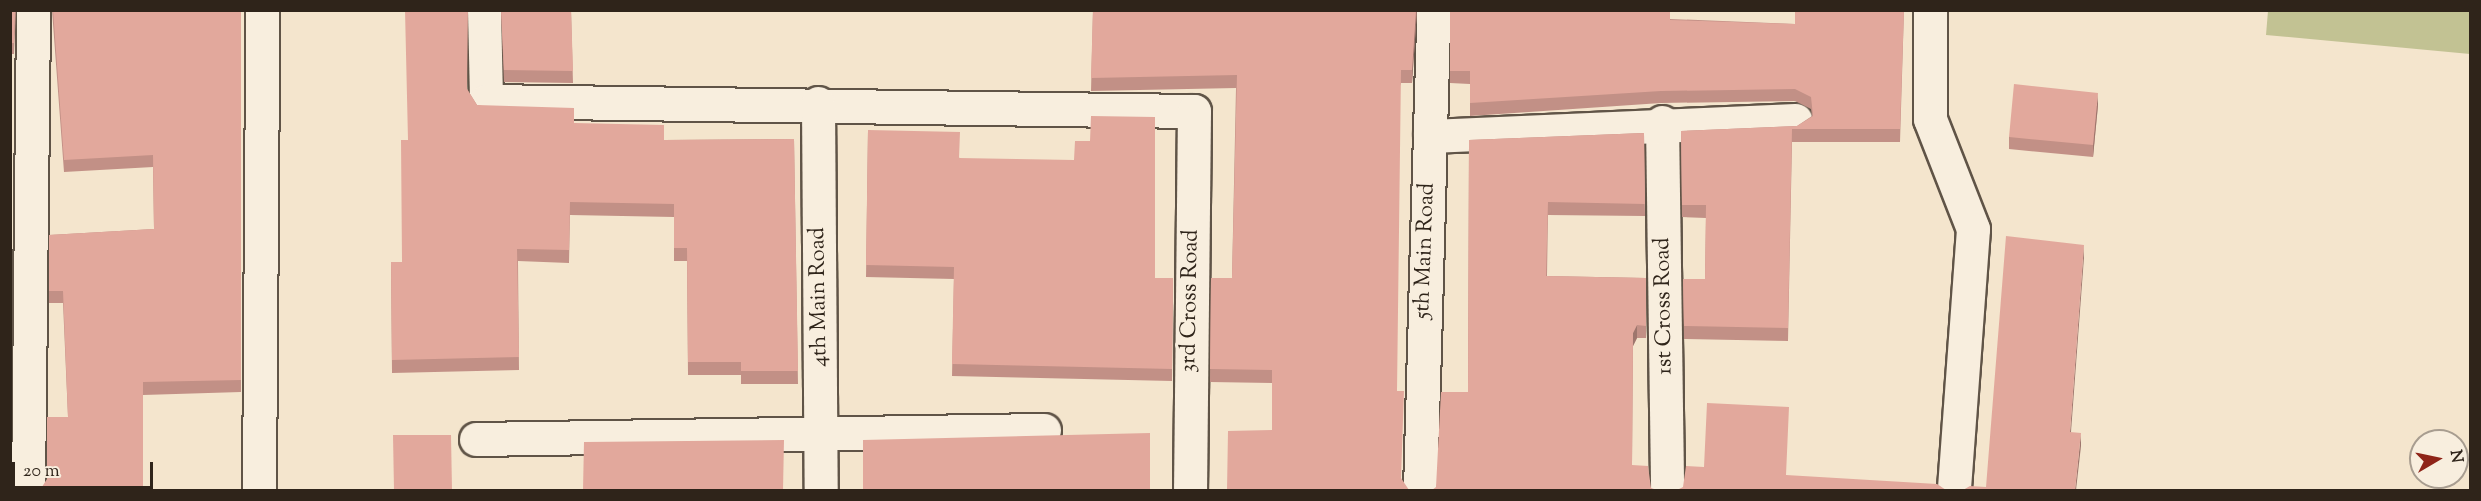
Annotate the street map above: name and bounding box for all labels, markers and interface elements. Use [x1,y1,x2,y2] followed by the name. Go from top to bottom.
[1410,182,1442,320] street label: 5th Main Road
[806,227,834,367] street label: 4th Main Road
[1177,229,1205,373] street label: 3rd Cross Road
[1651,237,1679,375] street label: 1st Cross Road
[2409,429,2469,489] north arrow
[2443,448,2468,465] text: N
[15,450,156,488] scale bar
[23,459,60,485] text: 20 m

